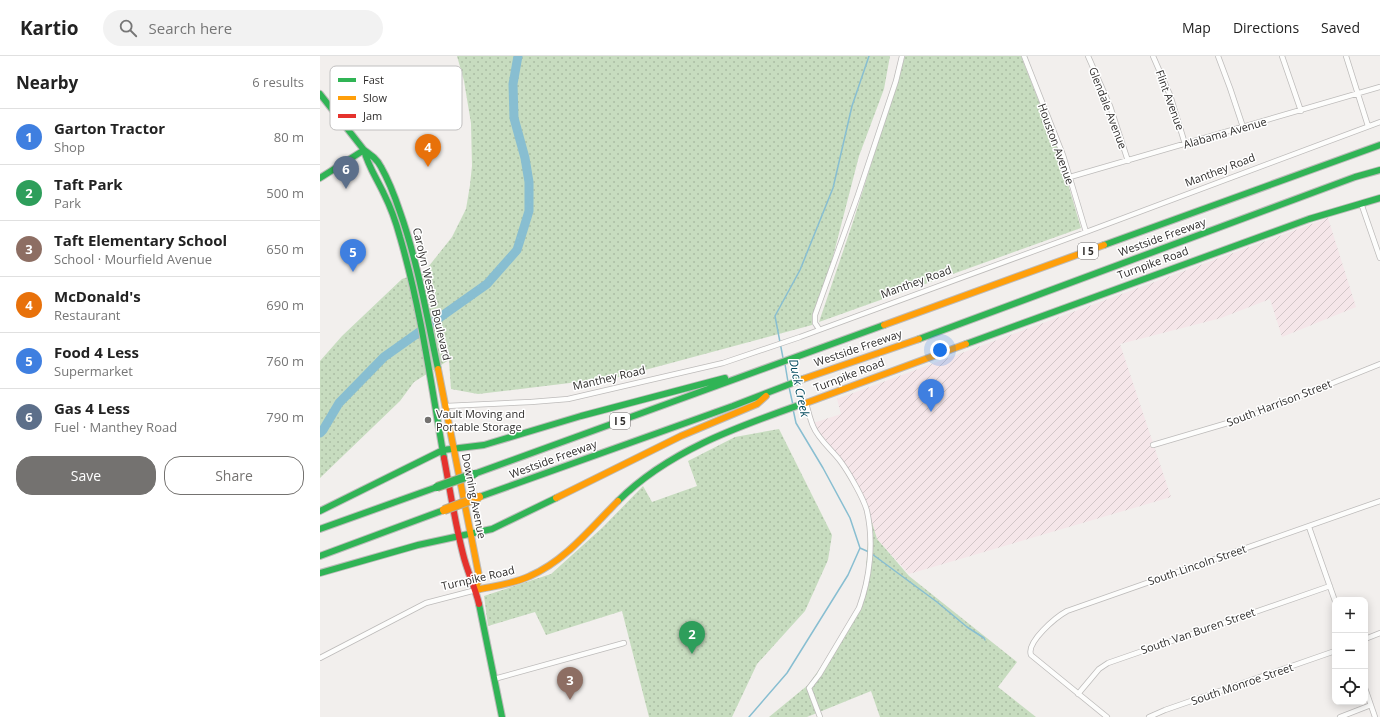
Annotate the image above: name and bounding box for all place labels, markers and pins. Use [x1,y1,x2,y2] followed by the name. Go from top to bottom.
[415,134,441,167] pin: 4
[333,156,359,189] pin: 6
[340,239,366,272] pin: 5
[918,379,944,412] pin: 1
[436,406,525,434] place label: Vault Moving and Portable Storage
[423,415,433,425] marker: Vault Moving and Portable Storage
[679,621,705,654] pin: 2
[557,667,583,700] pin: 3

